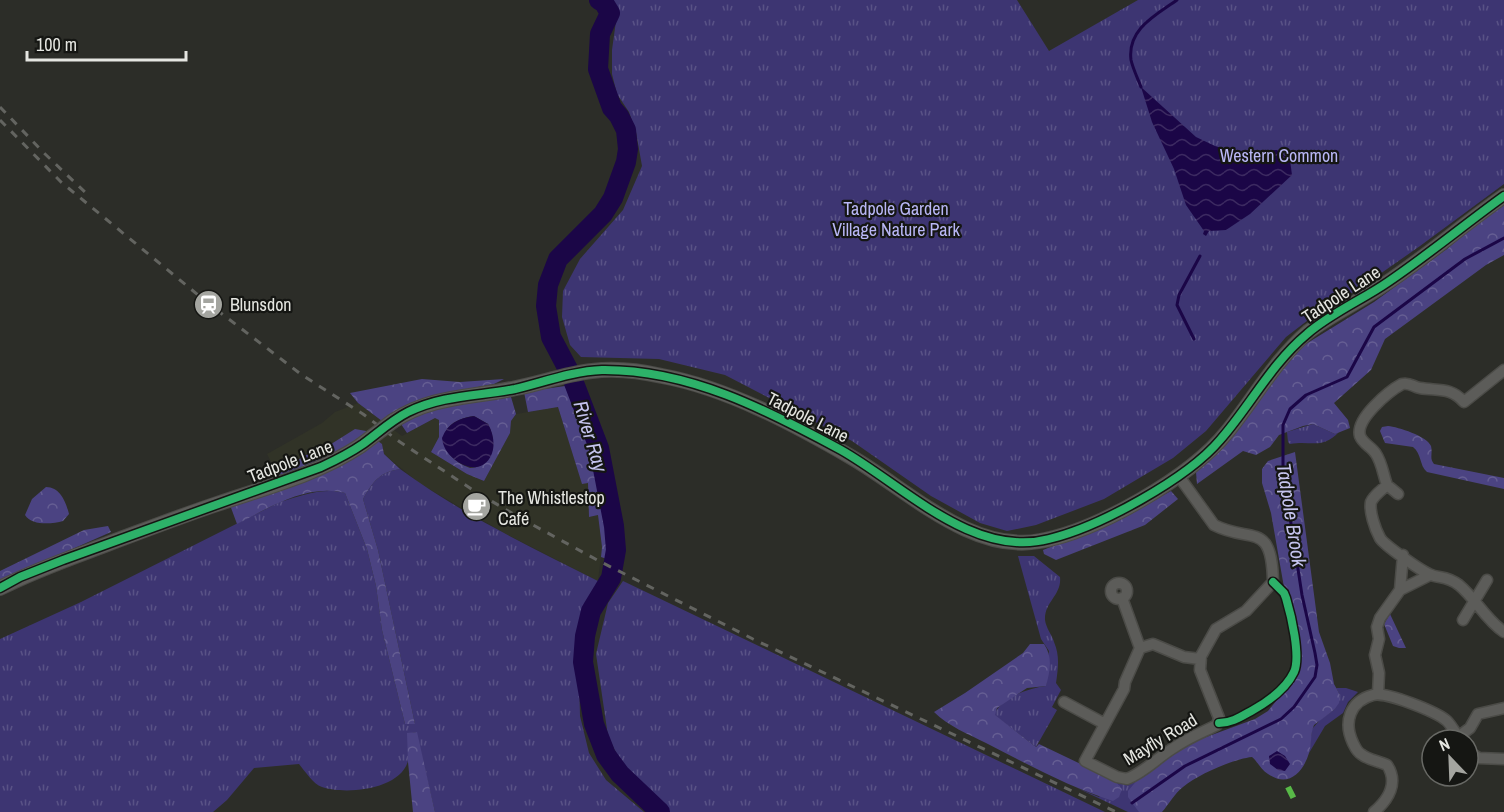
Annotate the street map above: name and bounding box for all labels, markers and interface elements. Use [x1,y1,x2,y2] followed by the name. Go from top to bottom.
[27,24,186,62] scale bar
[36,32,77,57] text: 100 m
[1220,143,1338,168] park label: Western Common
[832,196,960,242] park label: Tadpole Garden Village Nature Park
[1297,259,1385,329] street label: Tadpole Lane
[193,288,225,320] station icon: Blunsdon
[230,292,292,317] place label: Blunsdon
[763,386,853,448] street label: Tadpole Lane
[567,397,615,476] water label: River Ray
[244,433,336,489] street label: Tadpole Lane
[1270,461,1314,569] water label: Tadpole Brook
[498,485,605,531] place label: The Whistlestop Café
[461,491,493,523] cafe icon: The Whistlestop Café
[1118,707,1202,771] street label: Mayfly Road
[1420,728,1480,788] north arrow
[1435,732,1453,756] text: N

